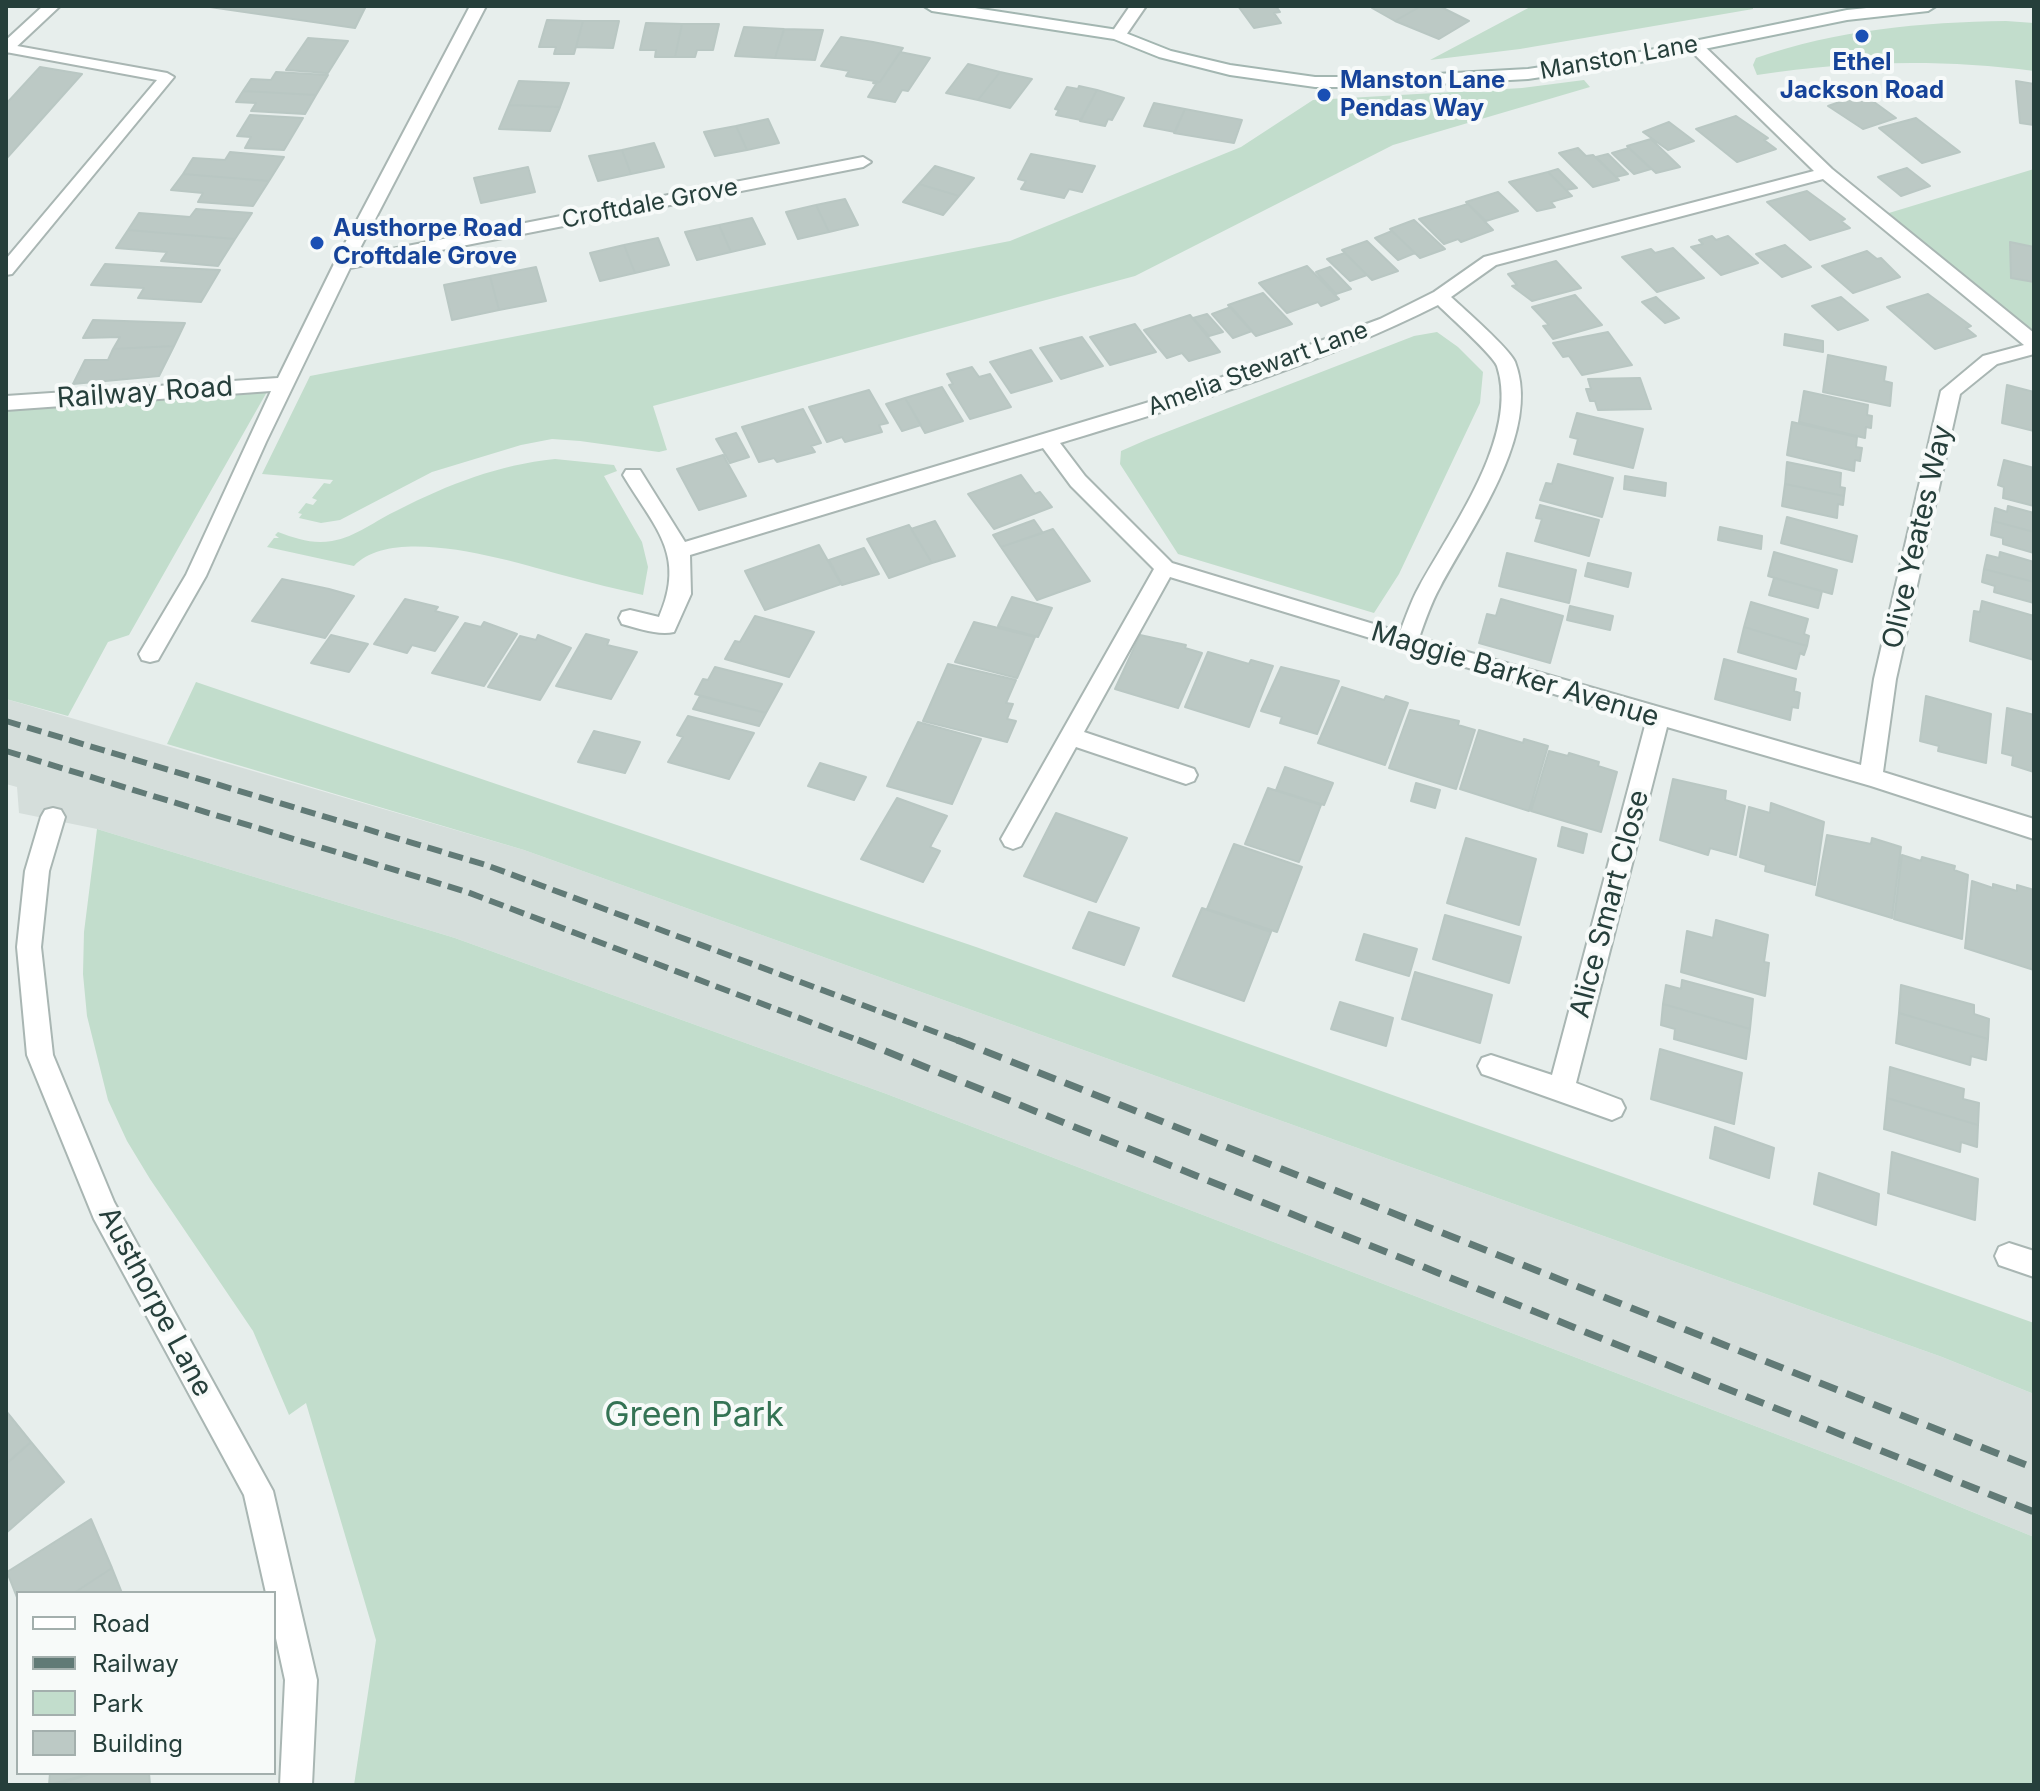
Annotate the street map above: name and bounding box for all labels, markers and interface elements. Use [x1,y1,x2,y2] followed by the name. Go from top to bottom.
[1853,27,1871,45] marker: Ethel Jackson Road
[1538,30,1700,86] street label: Manston Lane
[1780,49,1944,105] place label: Ethel Jackson Road
[1340,67,1505,123] place label: Manston Lane Pendas Way
[1315,86,1333,104] marker: Manston Lane Pendas Way
[560,173,740,235] street label: Croftdale Grove
[333,215,522,271] place label: Austhorpe Road Croftdale Grove
[308,234,326,252] marker: Austhorpe Road Croftdale Grove
[1144,316,1372,422] street label: Amelia Stewart Lane
[56,370,234,416] street label: Railway Road
[1876,422,1960,652] street label: Olive Yeates Way
[1367,615,1663,735] street label: Maggie Barker Avenue
[1563,786,1657,1022] street label: Alice Smart Close
[91,1201,219,1403] street label: Austhorpe Lane
[604,1396,784,1436] park label: Green Park
[16,1591,276,1775] legend
[92,1609,150,1638] text: Road
[92,1649,179,1678] text: Railway
[92,1689,143,1718] text: Park
[92,1729,183,1758] text: Building

